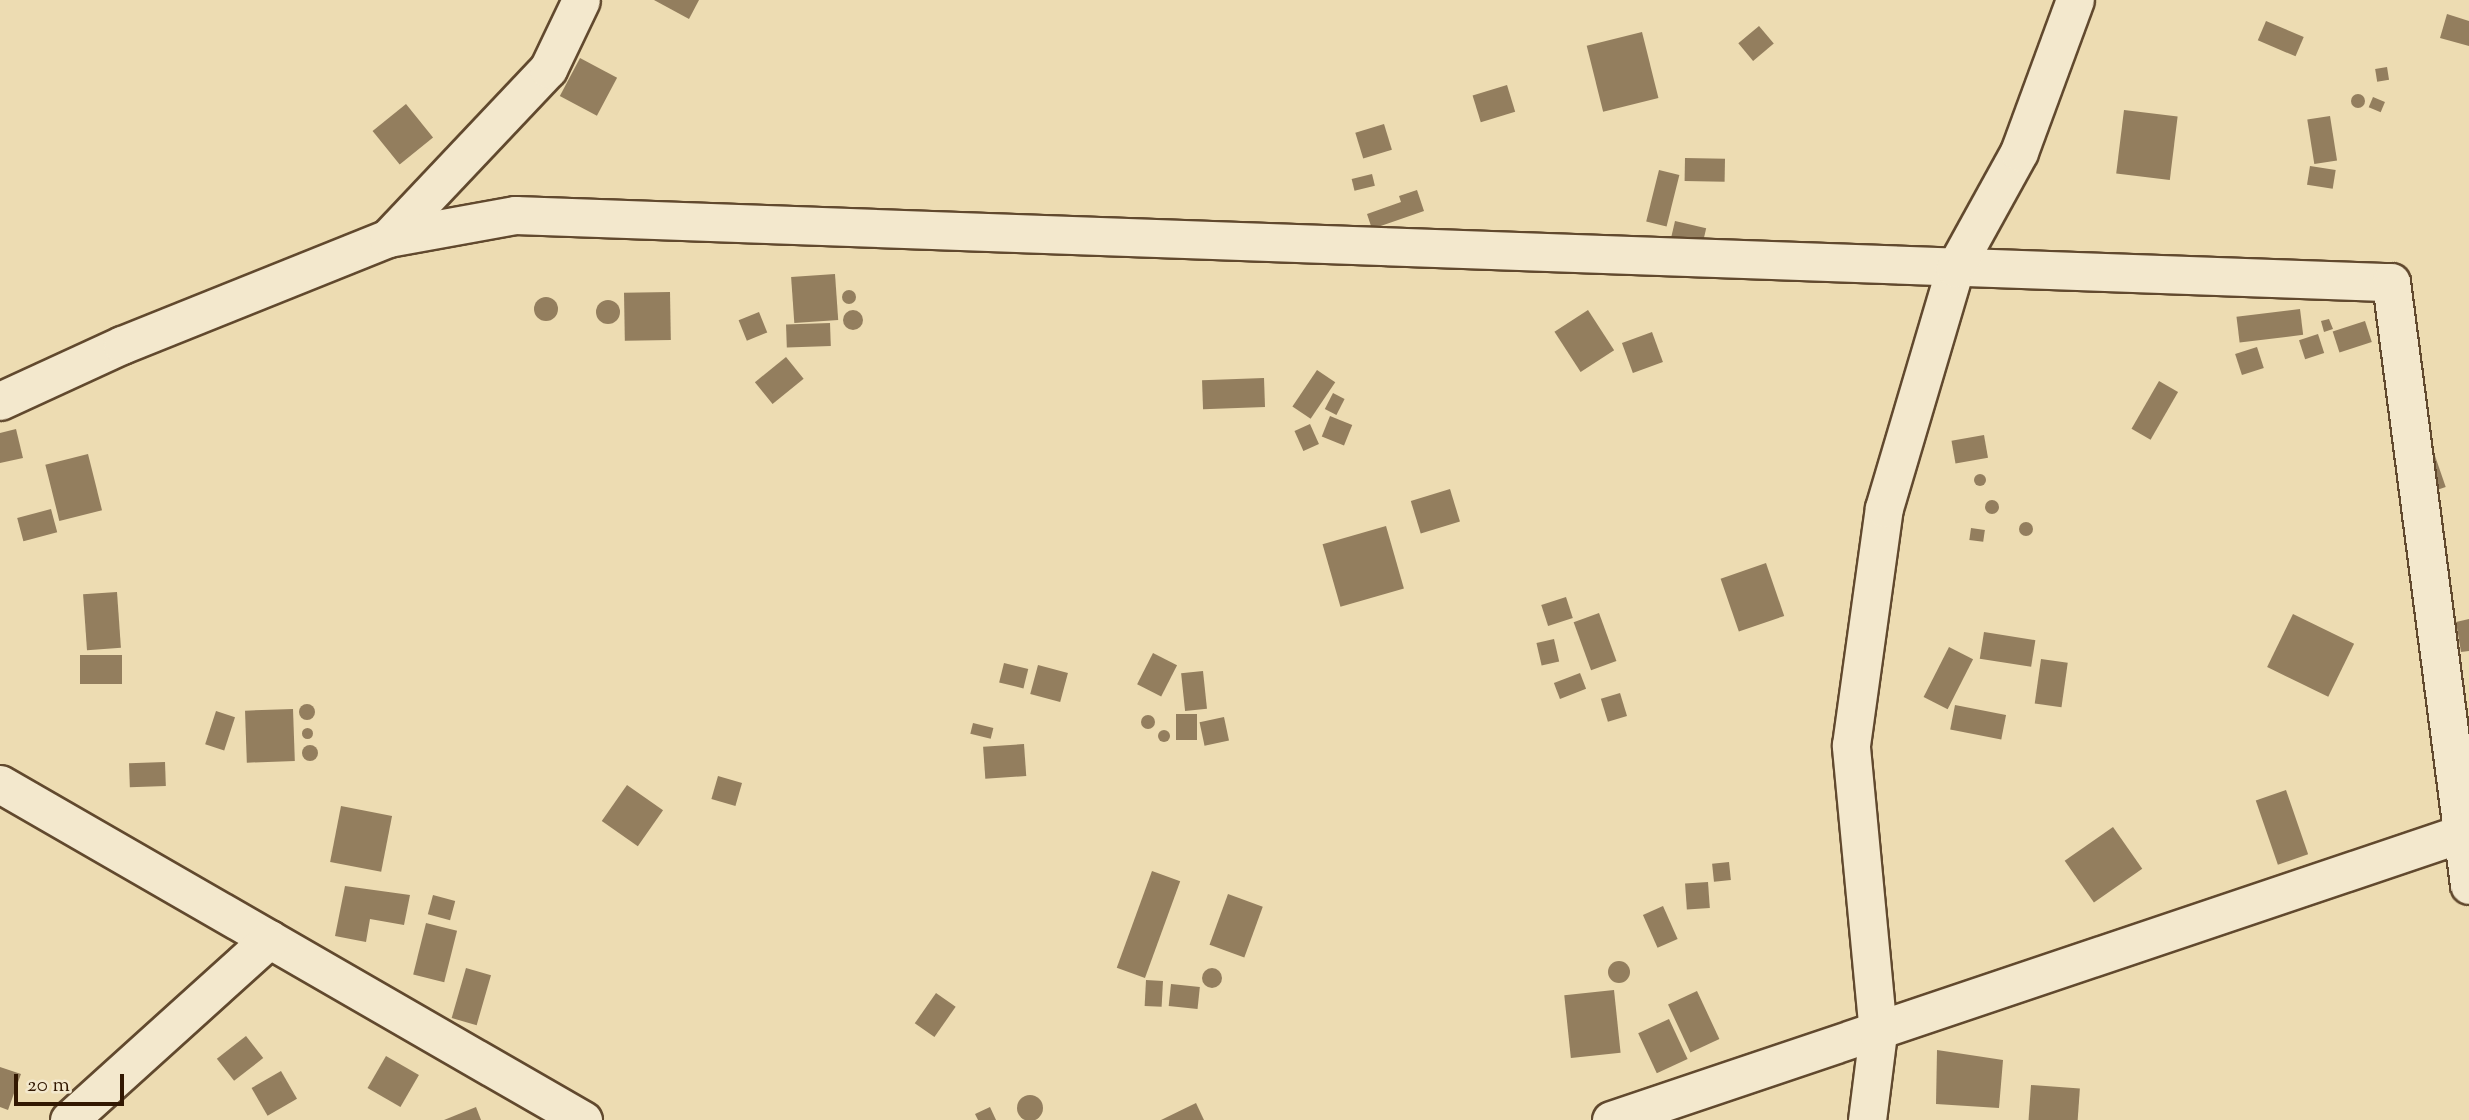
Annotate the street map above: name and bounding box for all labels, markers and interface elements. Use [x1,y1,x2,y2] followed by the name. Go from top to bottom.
[18,1060,128,1104] scale bar
[27,1071,70,1101] text: 20 m

